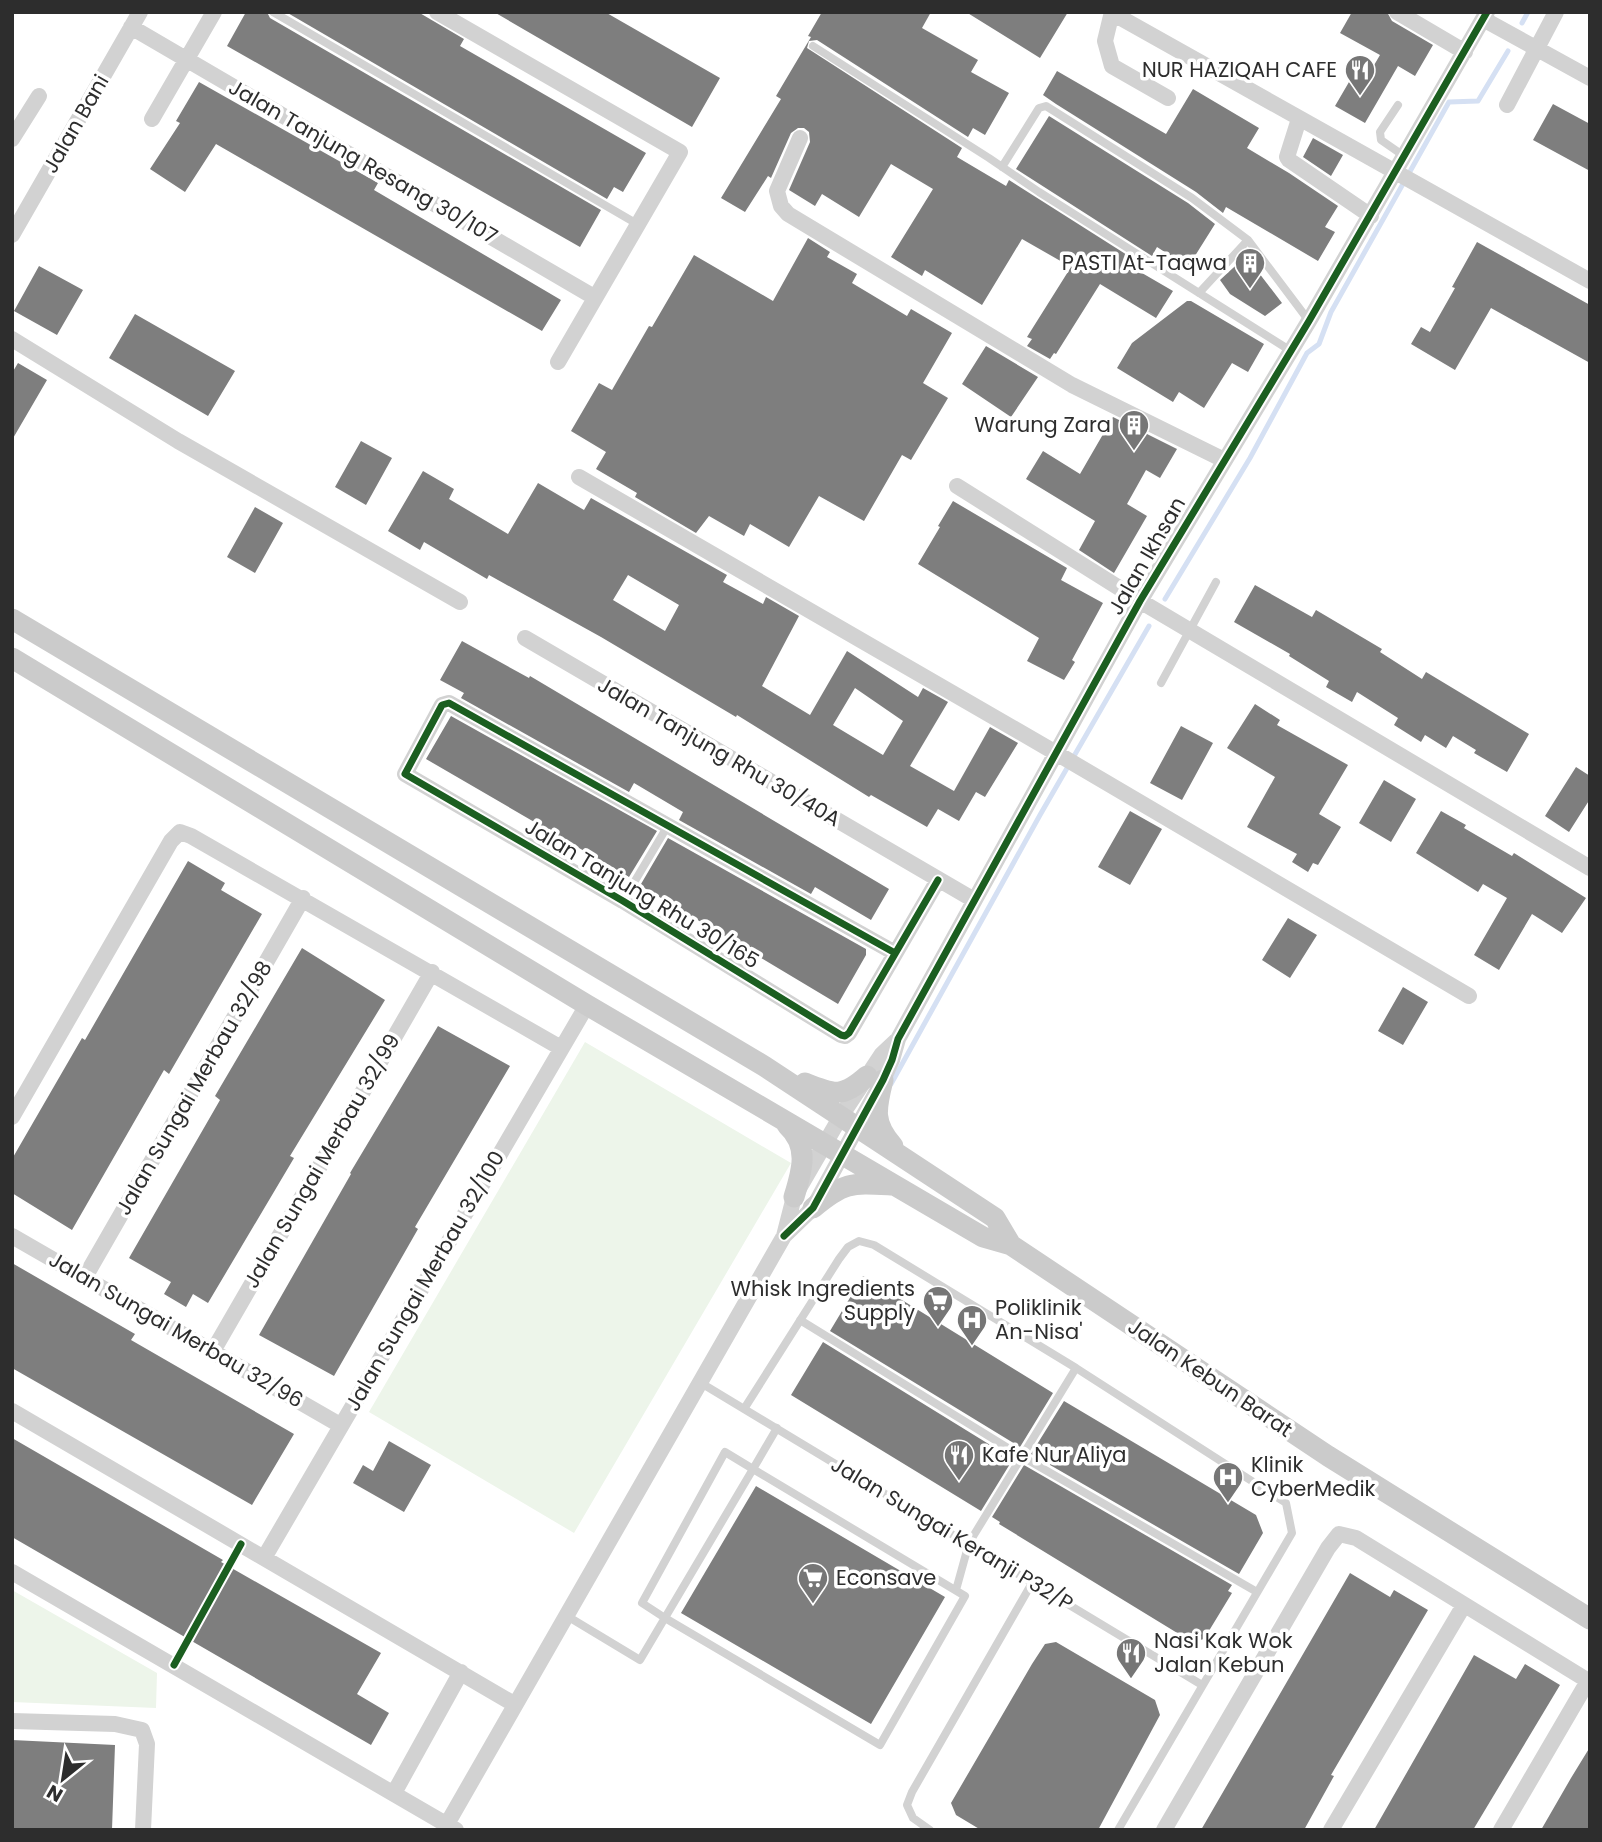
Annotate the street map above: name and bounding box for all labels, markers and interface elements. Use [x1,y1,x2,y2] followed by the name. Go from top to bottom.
[1343,53,1377,97] restaurant icon: NUR HAZIQAH CAFE
[1142,55,1337,84] place label: NUR HAZIQAH CAFE
[36,69,115,178] street label: Jalan Bani
[224,73,503,251] street label: Jalan Tanjung Resang 30/107
[1233,246,1267,290] building icon: PASTI At-Taqwa
[1062,248,1227,277] place label: PASTI At-Taqwa
[1117,408,1151,452] building icon: Warung Zara
[974,410,1111,439] place label: Warung Zara
[1101,491,1192,620] street label: Jalan Ikhsan
[592,670,846,833] street label: Jalan Tanjung Rhu 30/40A
[520,812,765,975] street label: Jalan Tanjung Rhu 30/165
[109,955,278,1220] street label: Jalan Sungai Merbau 32/98
[237,1028,406,1293] street label: Jalan Sungai Merbau 32/99
[338,1145,511,1416] street label: Jalan Sungai Merbau 32/100
[44,1245,309,1414] street label: Jalan Sungai Merbau 32/96
[730,1274,915,1327] place label: Whisk Ingredients Supply
[921,1284,955,1328] supermarket icon: Whisk Ingredients Supply
[995,1293,1083,1346] place label: Poliklinik An-Nisa'
[955,1303,989,1347] hospital icon: Poliklinik An-Nisa'
[1122,1312,1298,1444] street label: Jalan Kebun Barat
[942,1438,976,1482] restaurant icon: Kafe Nur Aliya
[982,1440,1126,1469] place label: Kafe Nur Aliya
[826,1450,1079,1618] street label: Jalan Sungai Keranji P32/P
[1251,1450,1376,1503] place label: Klinik CyberMedik
[1211,1460,1245,1504] hospital icon: Klinik CyberMedik
[796,1561,830,1605] supermarket icon: Econsave
[836,1563,936,1592] place label: Econsave
[1154,1626,1293,1679] place label: Nasi Kak Wok Jalan Kebun
[1114,1636,1148,1680] restaurant icon: Nasi Kak Wok Jalan Kebun
[28,1744,98,1814] north arrow
[42,1778,68,1809] text: N

